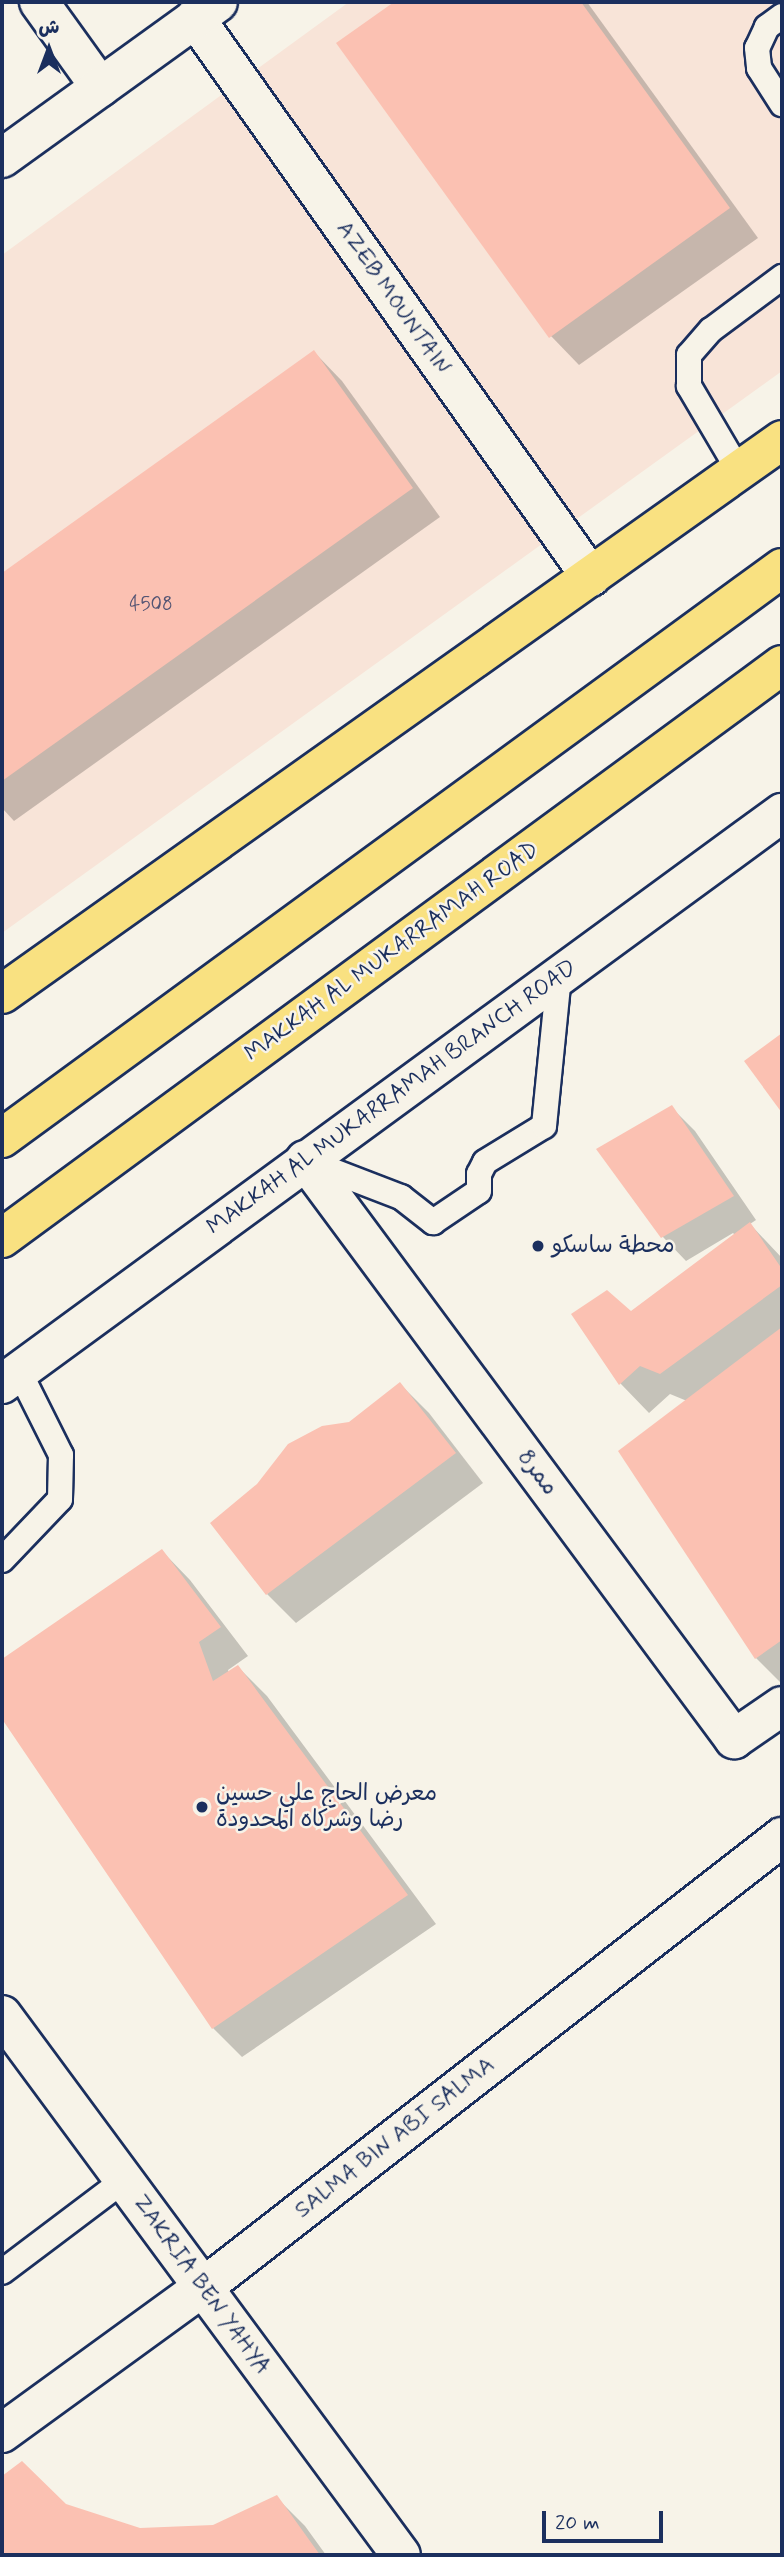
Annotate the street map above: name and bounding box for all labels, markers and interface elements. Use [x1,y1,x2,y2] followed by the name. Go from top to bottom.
[14,14,84,84] north arrow
[39,15,59,40] text: ش
[327,213,459,383] street label: AZEB MOUNTAIN
[129,594,173,616] house number: 4508
[238,835,546,1069] street label: MAKKAH AL MUKARRAMAH ROAD
[200,954,584,1242] street label: MAKKAH AL MUKARRAMAH BRANCH ROAD
[552,1232,675,1260] place label: محطة ساسكو
[530,1238,546,1254] marker: محطة ساسكو
[511,1445,563,1501] street label: ممر8
[216,1780,437,1834] place label: معرض الحاج علي حسين رضا وشركاه المحدودة
[194,1799,210,1815] marker: معرض الحاج علي حسين رضا وشركاه المحدودة
[288,2050,502,2226] street label: SALMA BIN ABI SALMA
[126,2189,276,2381] street label: ZAKRIA BEN YAHYA
[546,2498,667,2542] scale bar
[555,2509,600,2537] text: 20 m

